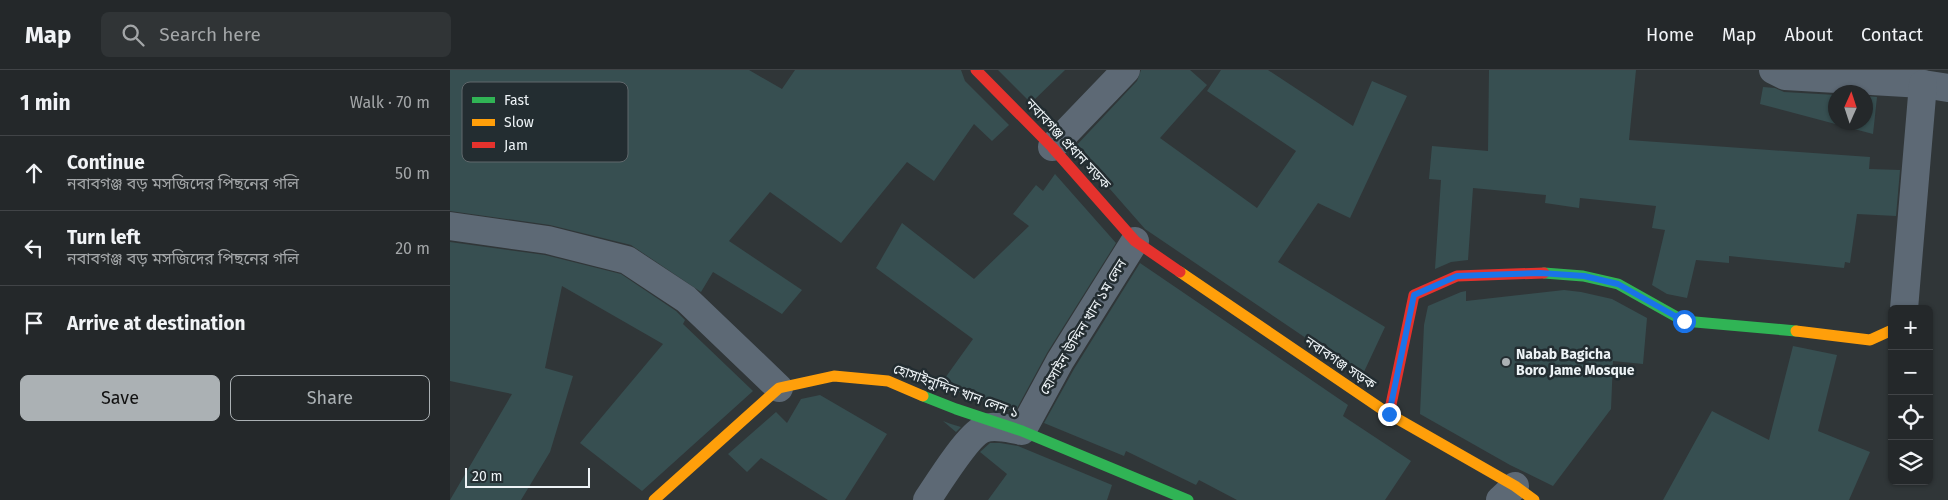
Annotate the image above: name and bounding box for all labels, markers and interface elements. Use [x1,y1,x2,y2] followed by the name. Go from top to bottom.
[101,12,451,57] search box
[25,21,71,49] text: Map
[119,21,147,49] icon: search
[159,23,261,46] text: Search here
[1646,24,1694,46] text: Home
[1722,24,1756,46] text: Map
[1784,24,1833,46] text: About
[1861,24,1923,46] text: Contact
[462,82,628,162] legend
[1828,85,1873,130] north arrow
[20,90,71,116] text: 1 min
[504,92,530,109] text: Fast
[350,93,430,112] text: Walk · 70 m
[1021,95,1115,193] street label: নবাবগঞ্জ প্রধান সড়ক
[504,114,534,131] text: Slow
[504,137,528,154] text: Jam
[67,151,145,174] text: Continue
[20,159,48,187] icon: ahead
[395,164,430,183] text: 50 m
[67,174,299,193] text: নবাবগঞ্জ বড় মসজিদের পিছনের গলি
[67,226,141,249] text: Turn left
[20,234,48,262] icon: left
[395,239,430,258] text: 20 m
[67,249,299,268] text: নবাবগঞ্জ বড় মসজিদের পিছনের গলি
[1036,256,1130,398] street label: হোসাইন উদ্দিন খান ১ম লেন
[1888,305,1933,485] map controls
[1888,305,1933,350] button: +
[20,309,48,337] icon: arrive
[1673,310,1696,333] route start
[67,312,246,335] text: Arrive at destination
[1300,332,1379,393] street label: নবাবগঞ্জ সড়ক
[1516,346,1635,379] place label: Nabab Bagicha Boro Jame Mosque
[1888,350,1933,395] button: −
[1500,356,1512,368] marker: Nabab Bagicha Boro Jame Mosque
[891,360,1021,422] street label: হোসাইনুদ্দিন খান লেন ১
[20,375,220,421] button: Save
[230,375,430,421] button: Share
[1888,395,1933,440] button: locate
[1378,403,1401,426] route end
[1888,440,1933,485] button: layers
[465,465,590,488] scale bar
[472,468,502,485] text: 20 m

